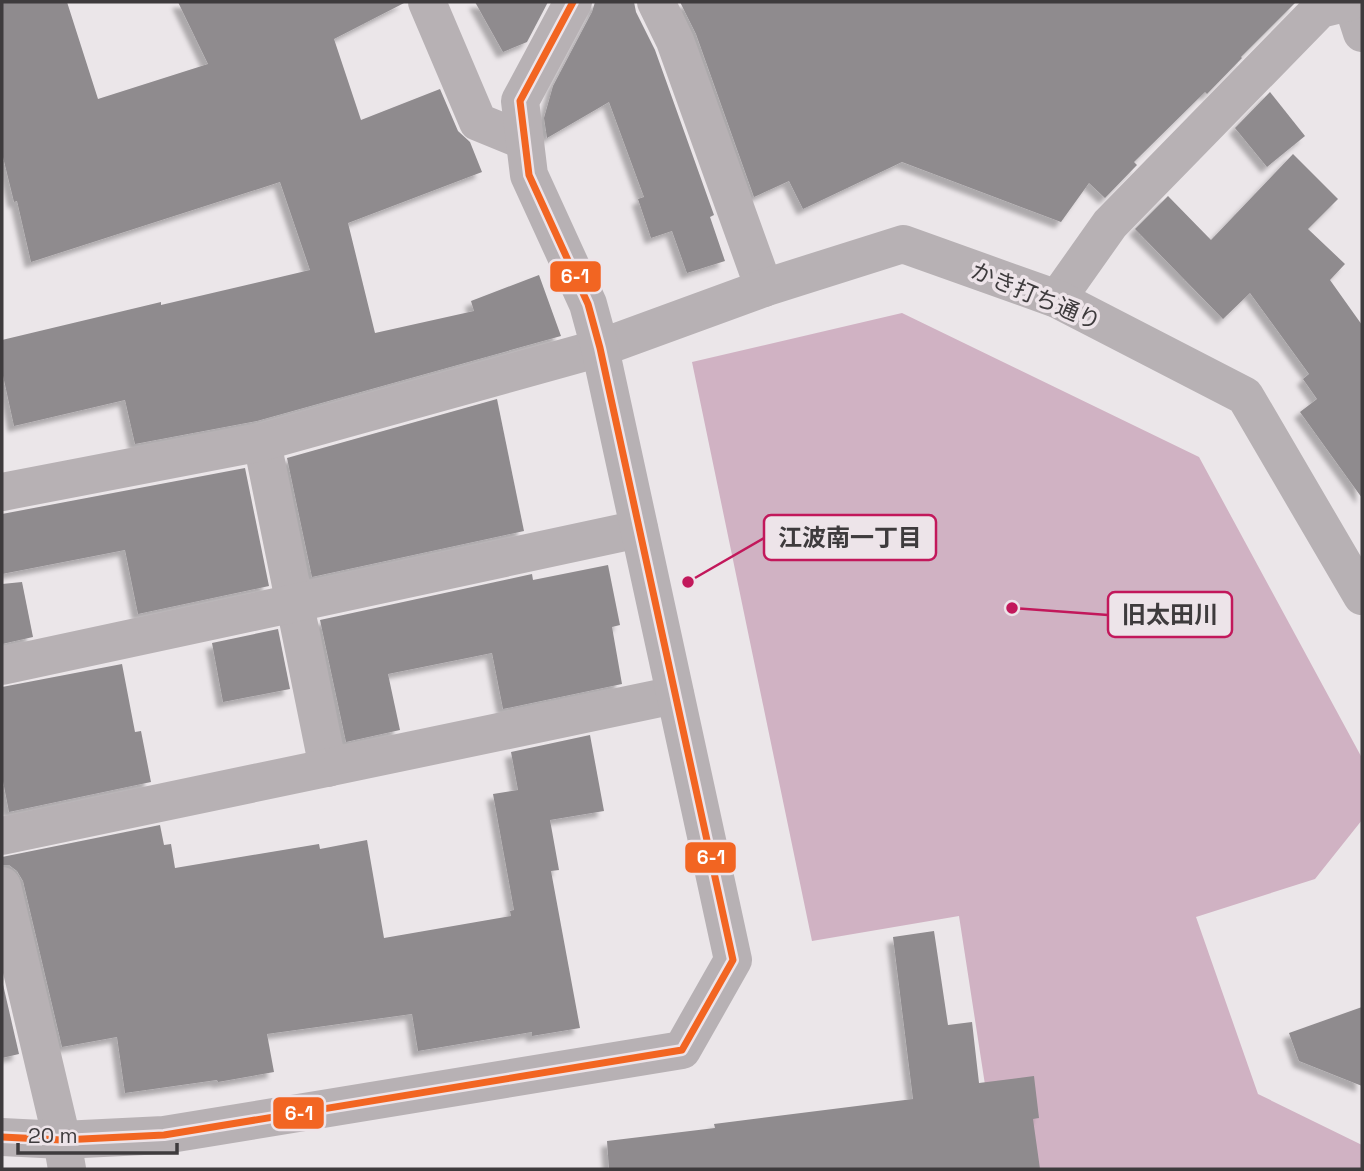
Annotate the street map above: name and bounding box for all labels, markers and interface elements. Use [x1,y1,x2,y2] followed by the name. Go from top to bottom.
[967,255,1105,337] street label: かき打ち通り
[549,260,602,293] line badge: 6-1
[561,264,589,289] text: 6-1
[764,515,936,560] callout: 江波南一丁目
[778,522,922,553] text: 江波南一丁目
[1108,592,1232,637] callout: 旧太田川
[1122,599,1218,630] text: 旧太田川
[684,841,737,874] line badge: 6-1
[697,845,725,870] text: 6-1
[272,1096,325,1130] line badge: 6-1
[285,1101,313,1126] text: 6-1
[18,1112,177,1156] scale bar
[28,1122,78,1149] text: 20 m

